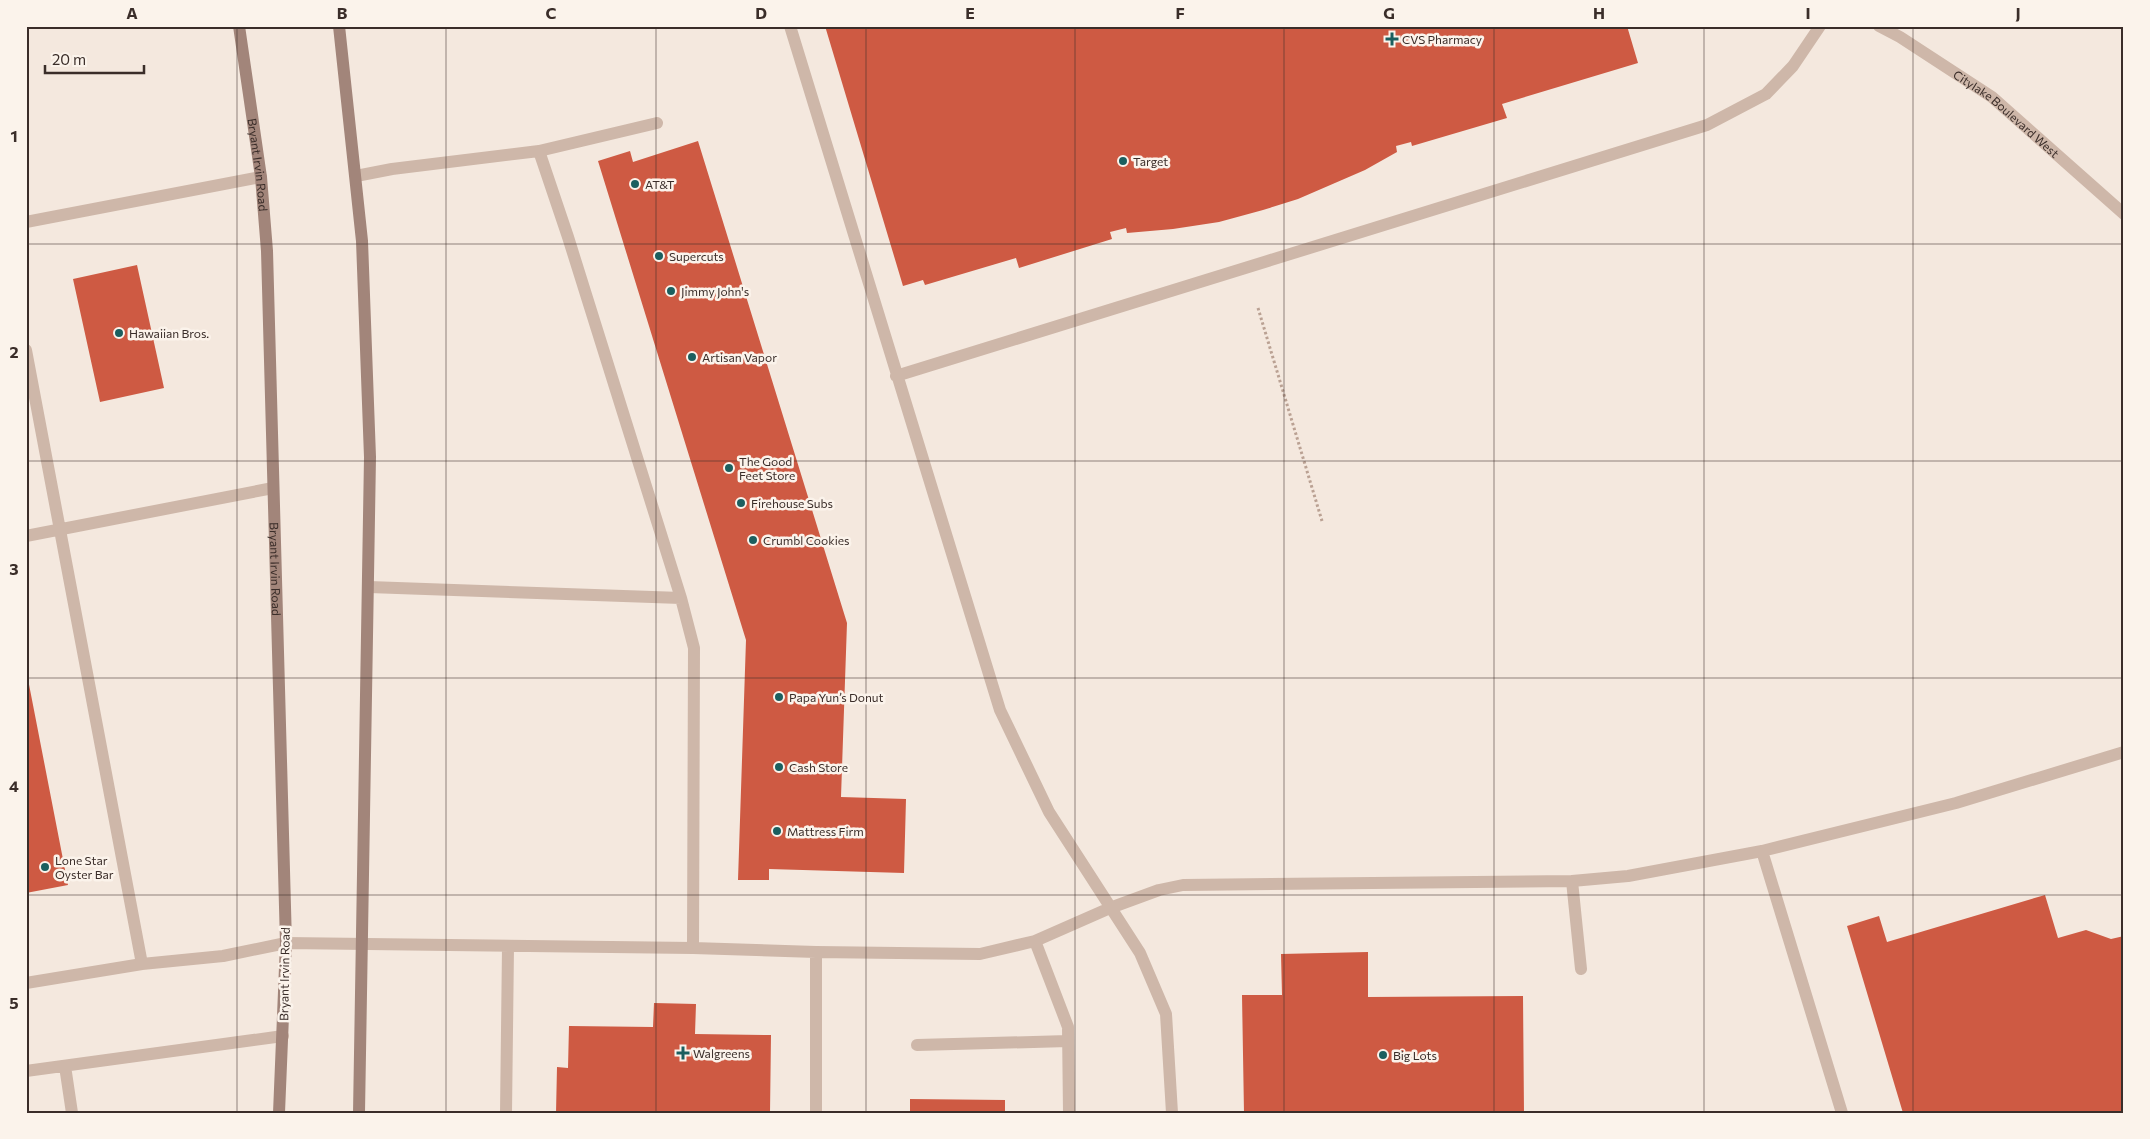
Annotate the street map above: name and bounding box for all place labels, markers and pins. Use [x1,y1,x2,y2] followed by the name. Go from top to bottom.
[1402,32,1482,46] place label: CVS Pharmacy
[1386,33,1398,45] marker: CVS Pharmacy
[1133,154,1168,168] place label: Target
[1117,155,1129,167] marker: Target
[645,177,675,191] place label: AT&T
[629,178,641,190] marker: AT&T
[669,249,724,263] place label: Supercuts
[653,250,665,262] marker: Supercuts
[681,284,749,299] place label: Jimmy John's
[665,285,677,297] marker: Jimmy John's
[129,326,209,340] place label: Hawaiian Bros.
[113,327,125,339] marker: Hawaiian Bros.
[702,350,777,364] place label: Artisan Vapor
[686,351,698,363] marker: Artisan Vapor
[739,454,795,482] place label: The Good Feet Store
[723,462,735,474] marker: The Good Feet Store
[751,496,833,510] place label: Firehouse Subs
[735,497,747,509] marker: Firehouse Subs
[763,533,850,547] place label: Crumbl Cookies
[747,534,759,546] marker: Crumbl Cookies
[789,690,883,704] place label: Papa Yun’s Donut
[773,691,785,703] marker: Papa Yun’s Donut
[789,760,848,774] place label: Cash Store
[773,761,785,773] marker: Cash Store
[787,824,864,838] place label: Mattress Firm
[771,825,783,837] marker: Mattress Firm
[55,853,114,881] place label: Lone Star Oyster Bar
[39,861,51,873] marker: Lone Star Oyster Bar
[693,1046,750,1060] place label: Walgreens
[677,1047,689,1059] marker: Walgreens
[1393,1048,1437,1062] place label: Big Lots
[1377,1049,1389,1061] marker: Big Lots

